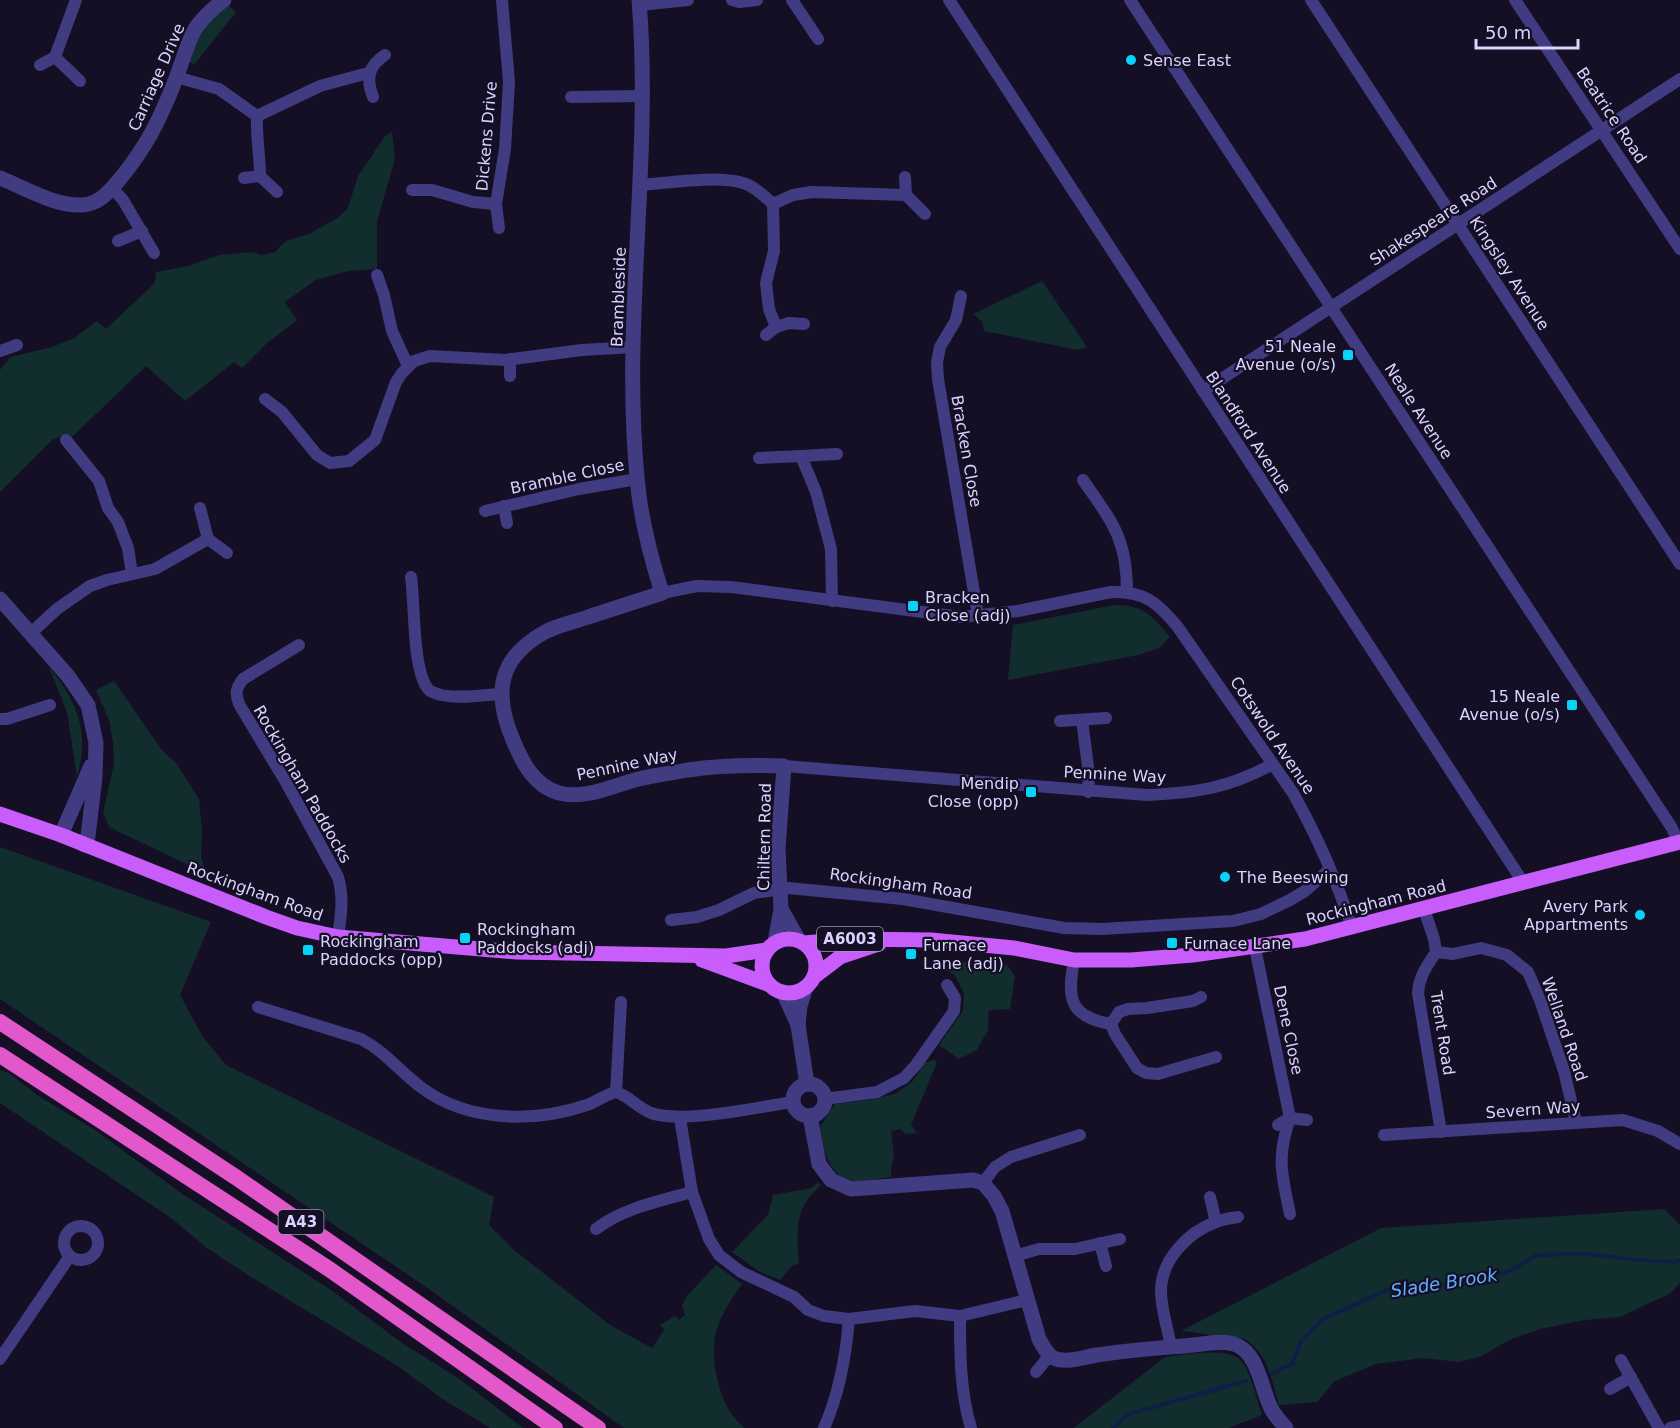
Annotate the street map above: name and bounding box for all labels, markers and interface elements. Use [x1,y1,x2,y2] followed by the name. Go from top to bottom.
[1476,12,1578,50] scale bar
[124,20,189,134] street label: Carriage Drive
[1485,22,1531,43] text: 50 m
[1143,51,1231,70] place label: Sense East
[1124,53,1138,67] marker: Sense East
[1572,64,1651,167] street label: Beatrice Road
[472,80,501,192] street label: Dickens Drive
[1366,173,1501,270] street label: Shakespeare Road
[1466,213,1553,334] street label: Kingsley Avenue
[607,247,630,347] street label: Brambleside
[1235,337,1336,374] place label: 51 Neale Avenue (o/s)
[1341,348,1355,362] marker: 51 Neale Avenue (o/s)
[1381,360,1457,463] street label: Neale Avenue
[1202,368,1295,497] street label: Blandford Avenue
[947,394,986,509] street label: Bracken Close
[508,455,626,498] street label: Bramble Close
[925,588,1011,625] place label: Bracken Close (adj)
[906,599,920,613] marker: Bracken Close (adj)
[1226,673,1319,798] street label: Cotswold Avenue
[1459,687,1560,724] place label: 15 Neale Avenue (o/s)
[1565,698,1579,712] marker: 15 Neale Avenue (o/s)
[250,702,356,866] street label: Rockingham Paddocks
[575,745,679,784] street label: Pennine Way
[1063,762,1167,787] street label: Pennine Way
[928,774,1019,811] place label: Mendip Close (opp)
[754,783,775,891] street label: Chiltern Road
[1024,785,1038,799] marker: Mendip Close (opp)
[184,858,326,925] street label: Rockingham Road
[828,864,973,903] street label: Rockingham Road
[1236,868,1349,887] place label: The Beeswing
[1218,870,1232,884] marker: The Beeswing
[1304,876,1448,929] street label: Rockingham Road
[1524,897,1629,934] place label: Avery Park Appartments
[1633,908,1647,922] marker: Avery Park Appartments
[477,920,594,957] place label: Rockingham Paddocks (adj)
[817,927,883,951] road number: A6003
[458,931,472,945] marker: Rockingham Paddocks (adj)
[320,932,443,969] place label: Rockingham Paddocks (opp)
[1184,934,1291,953] place label: Furnace Lane
[923,936,1004,973] place label: Furnace Lane (adj)
[1165,936,1179,950] marker: Furnace Lane
[301,943,315,957] marker: Rockingham Paddocks (opp)
[904,947,918,961] marker: Furnace Lane (adj)
[1538,975,1591,1084] street label: Welland Road
[1270,984,1307,1077] street label: Dene Close
[1426,989,1459,1077] street label: Trent Road
[1485,1097,1581,1122] street label: Severn Way
[278,1210,324,1234] road number: A43
[1389,1263,1500,1301] water label: Slade Brook

